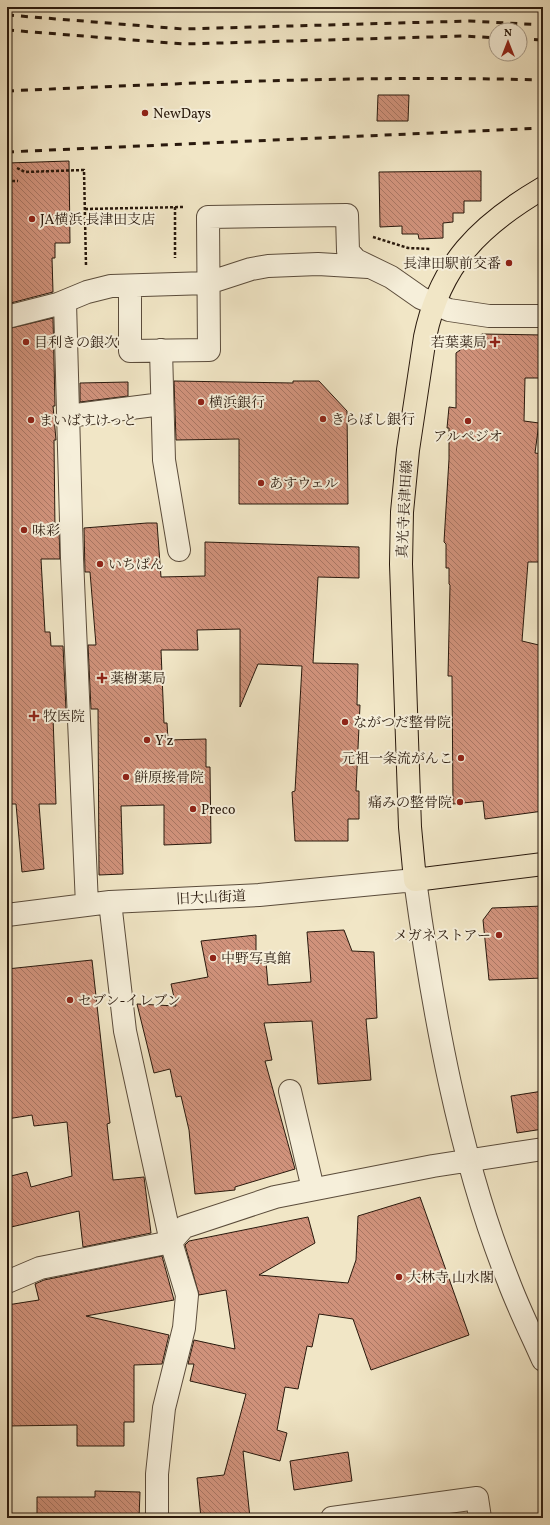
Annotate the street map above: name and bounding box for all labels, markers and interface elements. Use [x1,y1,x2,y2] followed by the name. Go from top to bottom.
[488,22,528,62] north arrow
[504,26,512,41] text: N
[153,105,211,124] place label: NewDays
[140,108,150,118] marker: NewDays
[40,211,155,230] place label: JA横浜 長津田支店
[27,214,37,224] marker: JA横浜 長津田支店
[403,255,501,274] place label: 長津田駅前交番
[504,258,514,268] marker: 長津田駅前交番
[34,334,118,353] place label: 目利きの銀次
[431,334,487,353] place label: 若葉薬局
[21,337,31,347] marker: 目利きの銀次
[490,337,500,347] marker: 若葉薬局
[209,394,265,413] place label: 横浜銀行
[196,397,206,407] marker: 横浜銀行
[331,411,415,430] place label: きらぼし銀行
[39,412,137,431] place label: まいばすけっと
[318,414,328,424] marker: きらぼし銀行
[26,415,36,425] marker: まいばすけっと
[463,416,473,426] marker: アルペジオ
[433,428,503,447] place label: アルペジオ
[393,460,418,559] street label: 真光寺長津田線
[269,475,338,494] place label: あすウェル
[256,478,266,488] marker: あすウェル
[32,522,60,541] place label: 味彩
[19,525,29,535] marker: 味彩
[108,556,164,575] place label: いちばん
[95,559,105,569] marker: いちばん
[110,670,166,689] place label: 薬樹薬局
[97,673,107,683] marker: 薬樹薬局
[43,708,85,727] place label: 牧医院
[28,710,40,722] marker: 牧医院
[353,714,451,733] place label: ながつだ整骨院
[340,717,350,727] marker: ながつだ整骨院
[155,732,174,751] place label: Y'z
[142,735,152,745] marker: Y'z
[341,750,453,769] place label: 元祖一条流がんこ
[456,753,466,763] marker: 元祖一条流がんこ
[134,769,204,788] place label: 餅原接骨院
[121,772,131,782] marker: 餅原接骨院
[368,794,452,813] place label: 痛みの整骨院
[455,797,465,807] marker: 痛みの整骨院
[201,801,235,820] place label: Preco
[188,804,198,814] marker: Preco
[176,887,247,910] street label: 旧大山街道
[394,927,491,946] place label: メガネストアー
[494,930,504,940] marker: メガネストアー
[221,950,291,969] place label: 中野写真館
[208,953,218,963] marker: 中野写真館
[78,992,181,1011] place label: セブン-イレブン
[65,995,75,1005] marker: セブン-イレブン
[407,1269,494,1288] place label: 大林寺 山水閣
[394,1272,404,1282] marker: 大林寺 山水閣

